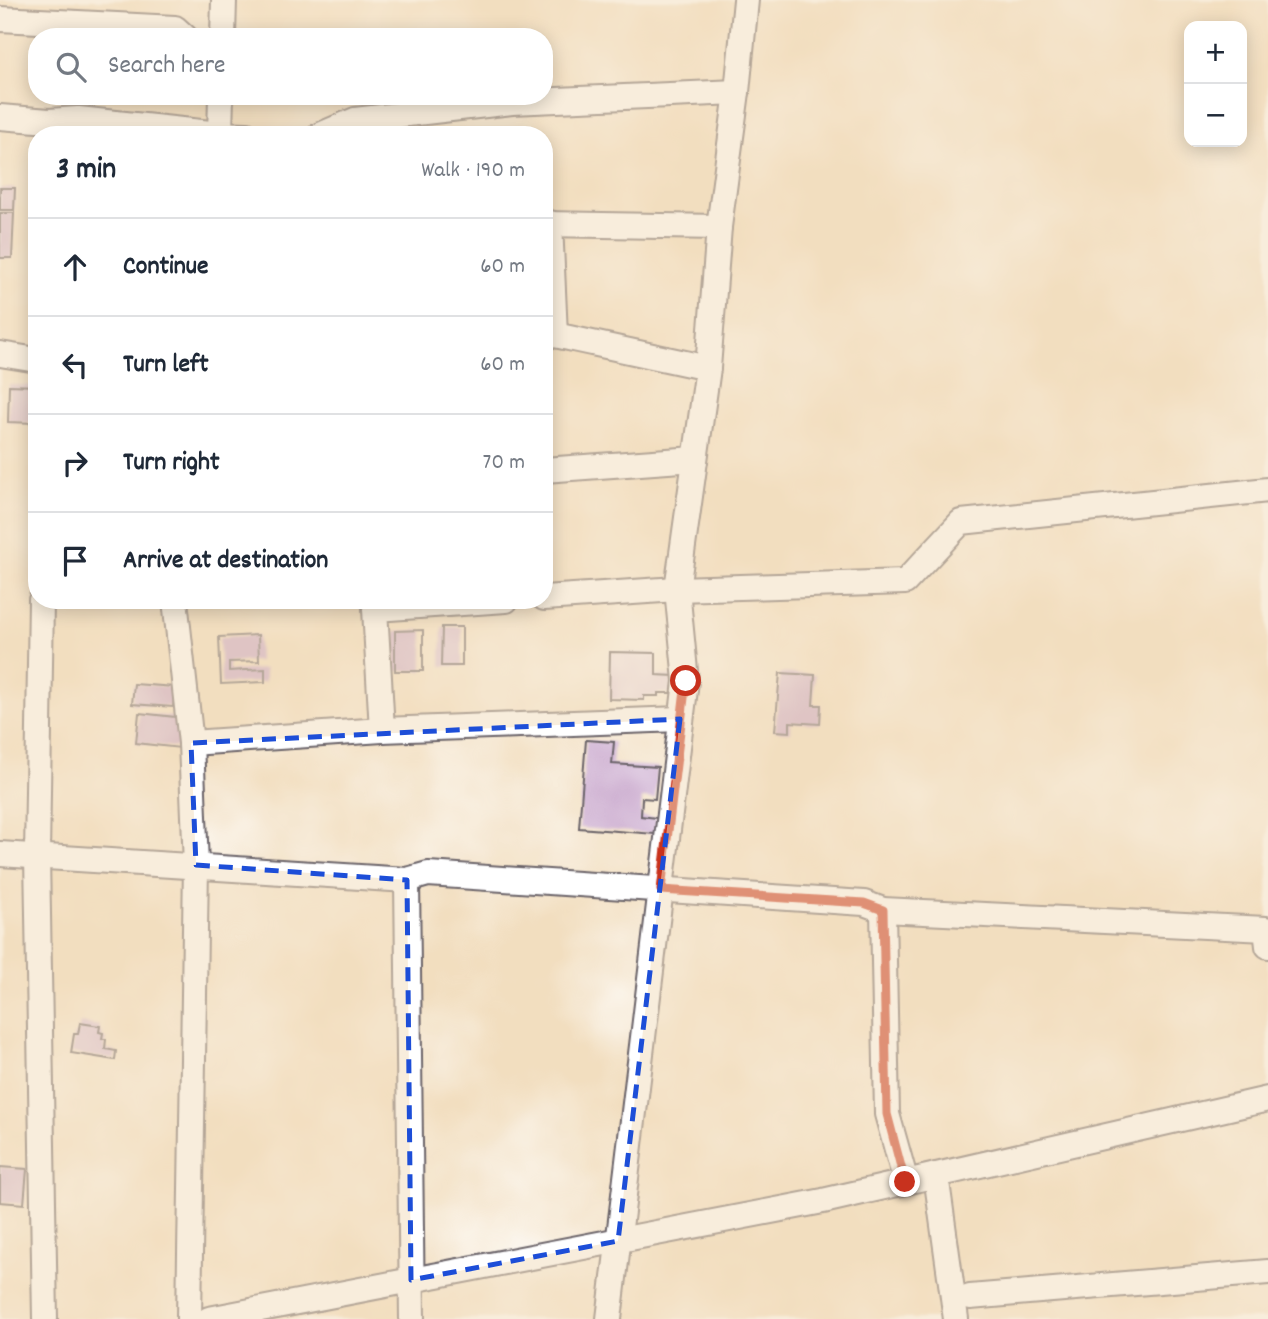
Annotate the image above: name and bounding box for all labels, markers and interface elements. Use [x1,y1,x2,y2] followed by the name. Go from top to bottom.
[1184,21,1247,147] map controls
[1184,21,1247,84] button: +
[28,28,553,105] search box
[52,48,90,86] icon: search
[108,48,226,85] text: Search here
[1184,84,1247,147] button: −
[56,150,116,193] text: 3 min
[421,155,525,188] text: Walk · 190 m
[56,248,94,286] icon: ahead
[123,249,208,286] text: Continue
[480,251,525,284] text: 60 m
[56,346,94,384] icon: left
[123,347,209,384] text: Turn left
[480,349,525,382] text: 60 m
[56,444,94,482] icon: right
[123,445,220,482] text: Turn right
[483,447,525,480] text: 70 m
[56,542,94,580] icon: arrive
[123,543,328,580] text: Arrive at destination
[670,665,701,696] route start
[889,1166,920,1197] route end

